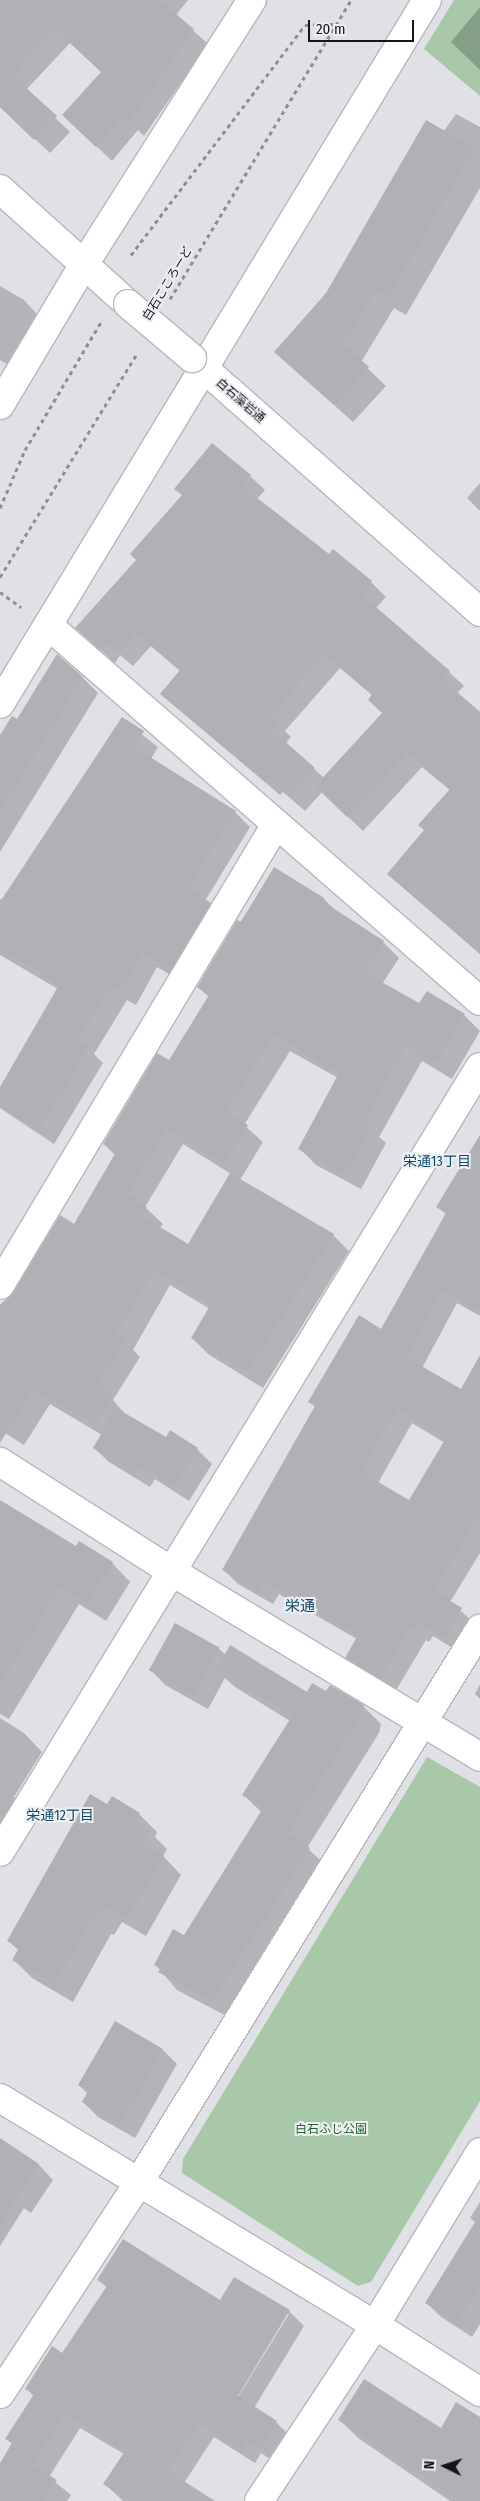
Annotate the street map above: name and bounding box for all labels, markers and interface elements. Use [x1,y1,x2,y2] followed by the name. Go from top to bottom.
[310,10,416,42] scale bar
[316,20,346,38] text: 20 m
[140,244,196,324] street label: 白石こころーど
[213,376,267,426] street label: 白石藻岩通
[403,1154,471,1170] district label: 栄通13丁目
[285,1598,315,1616] district label: 栄通
[26,1808,94,1824] district label: 栄通12丁目
[295,2123,367,2137] park label: 白石ふじ公園
[420,2441,470,2491] north arrow
[421,2460,438,2470] text: N

